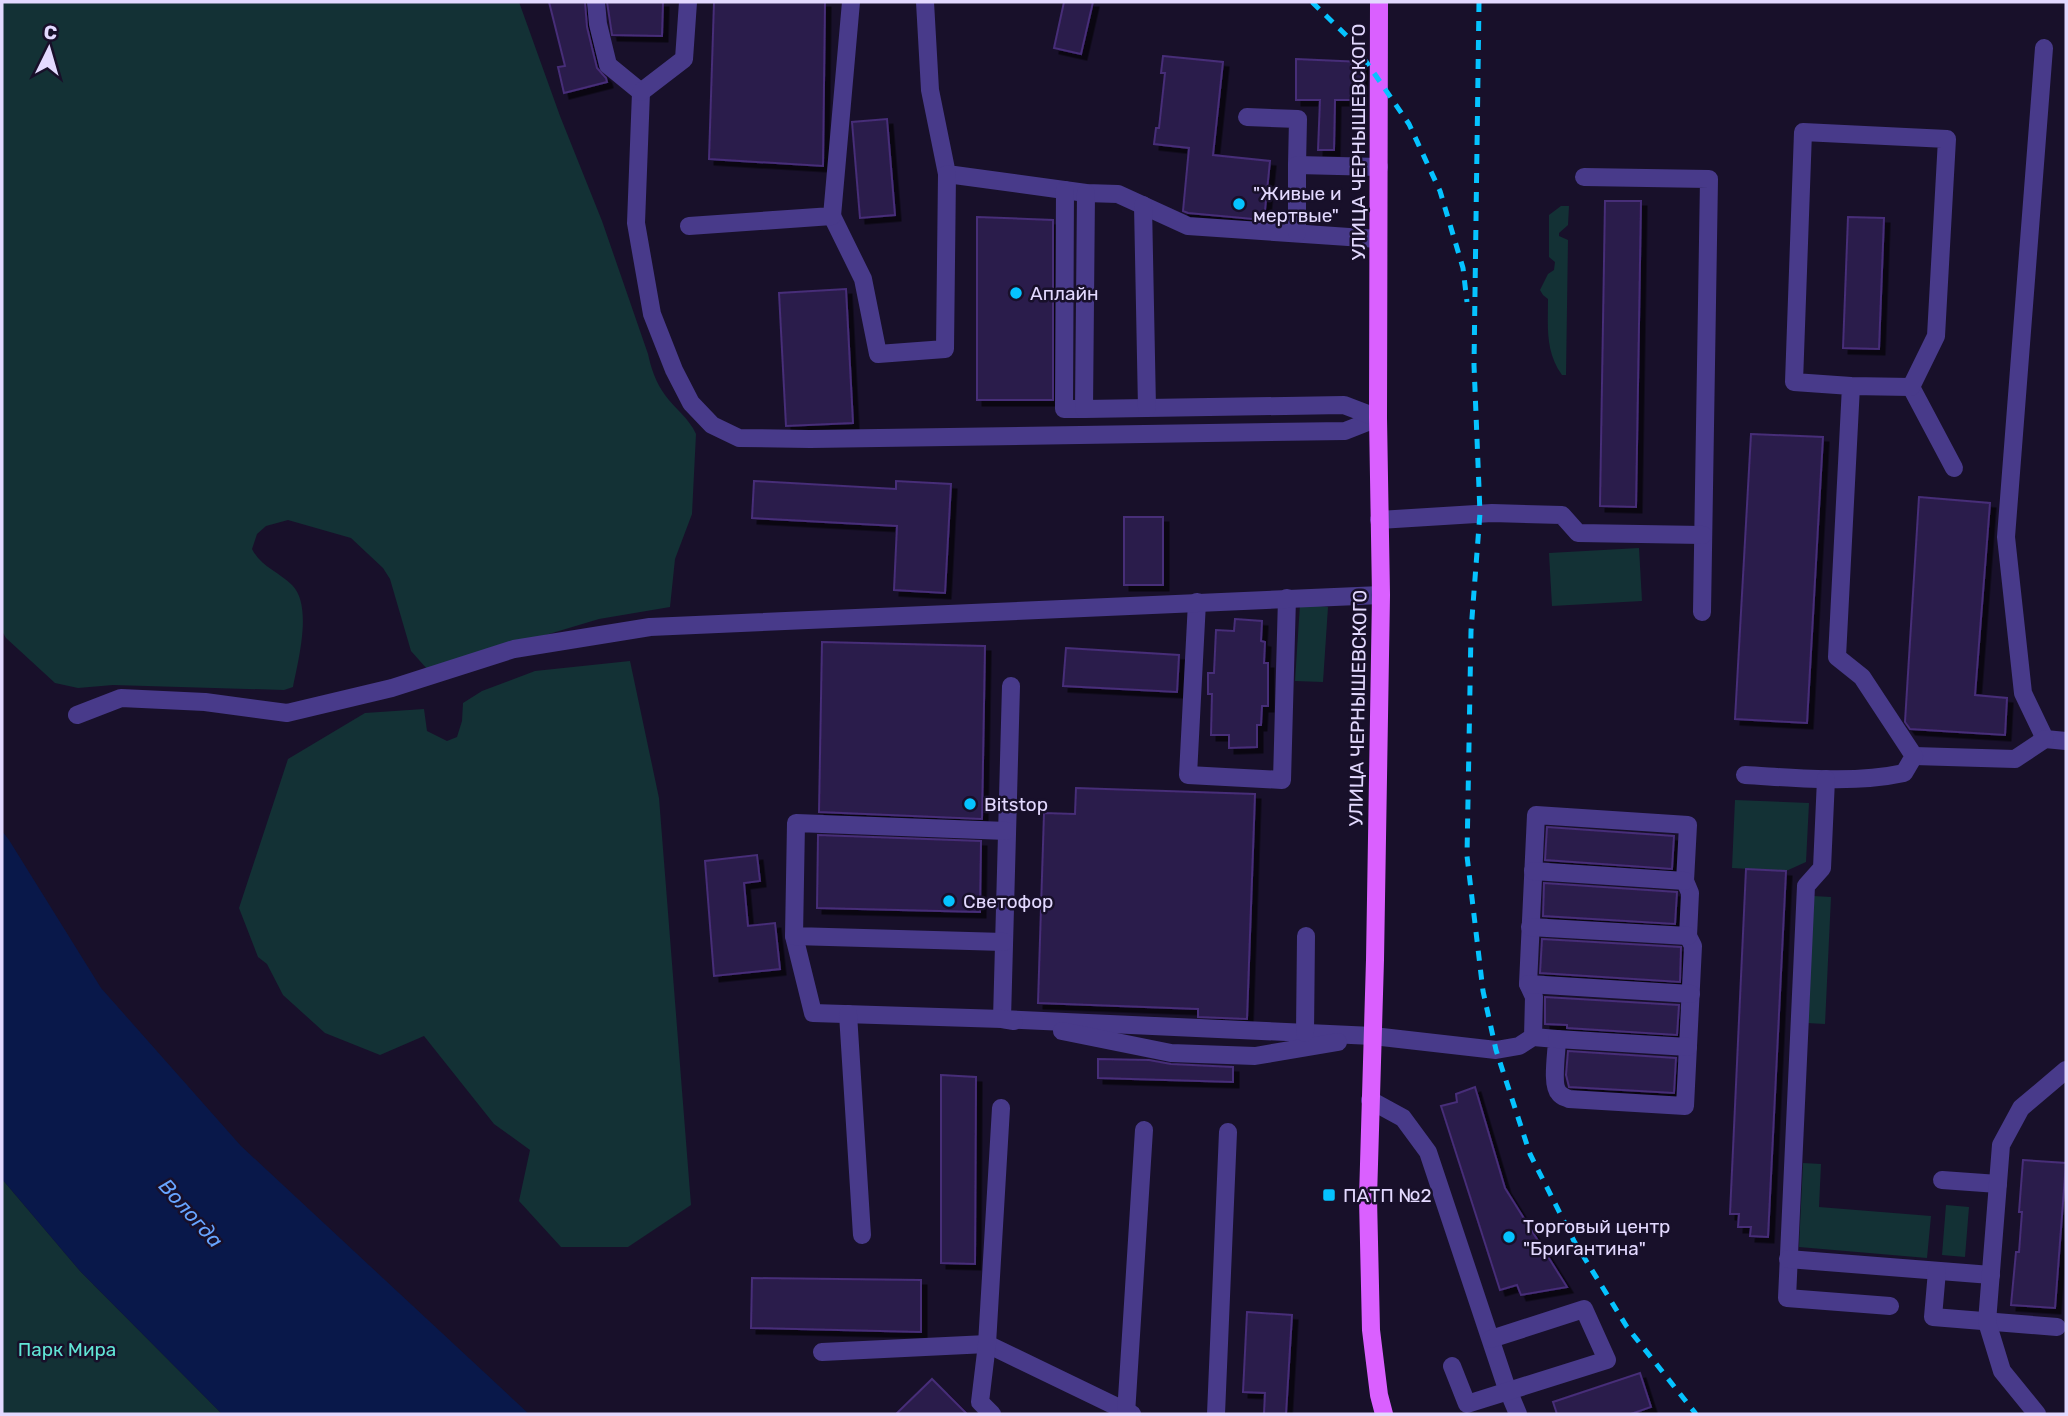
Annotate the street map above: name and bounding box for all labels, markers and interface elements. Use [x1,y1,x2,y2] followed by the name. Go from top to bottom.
[14,14,84,84] north arrow
[43,21,58,45] text: С
[1347,24,1370,260] street label: УЛИЦА ЧЕРНЫШЕВСКОГО
[1253,182,1341,227] place label: "Живые и мертвые"
[1231,196,1247,212] marker: "Живые и мертвые"
[1030,282,1099,305] place label: Аплайн
[1008,285,1024,301] marker: Аплайн
[1344,589,1372,827] street label: УЛИЦА ЧЕРНЫШЕВСКОГО
[984,793,1048,816] place label: Bitstop
[962,796,978,812] marker: Bitstop
[963,890,1053,913] place label: Светофор
[941,893,957,909] marker: Светофор
[154,1173,228,1253] water label: Вологда
[1343,1184,1432,1207] place label: ПАТП №2
[1321,1187,1337,1203] marker: ПАТП №2
[1523,1215,1670,1260] place label: Торговый центр "Бригантина"
[1501,1229,1517,1245] marker: Торговый центр "Бригантина"
[18,1338,116,1361] park label: Парк Мира

